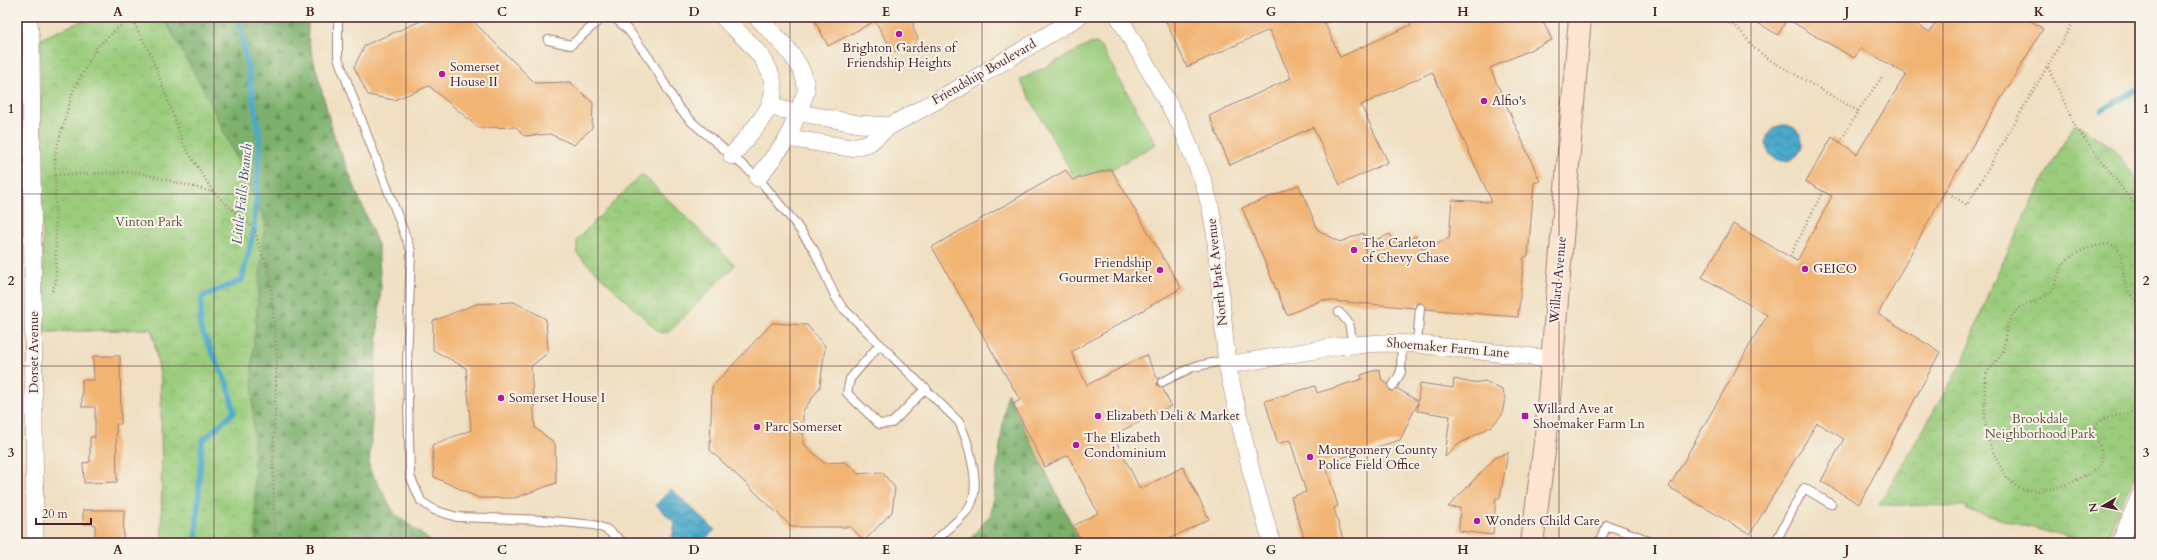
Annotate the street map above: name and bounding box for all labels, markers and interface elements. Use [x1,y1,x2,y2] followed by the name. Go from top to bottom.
[113,3,123,21] text: A
[305,3,315,21] text: B
[497,3,507,21] text: C
[688,3,700,21] text: D
[882,3,890,21] text: E
[1074,3,1082,21] text: F
[1266,3,1277,21] text: G
[1457,3,1469,21] text: H
[1652,3,1658,21] text: I
[1843,3,1850,21] text: J
[2034,3,2045,21] text: K
[894,29,904,39] marker: Brighton Gardens of Friendship Heights
[929,35,1039,109] street label: Friendship Boulevard
[842,39,958,72] place label: Brighton Gardens of Friendship Heights
[450,58,500,91] place label: Somerset House II
[437,69,447,79] marker: Somerset House II
[1492,92,1526,110] place label: Alfio's
[1479,96,1489,106] marker: Alfio's
[8,100,14,118] text: 1
[2143,100,2149,118] text: 1
[227,142,257,245] water label: Little Falls Branch
[115,213,183,231] park label: Vinton Park
[1202,217,1232,327] street label: North Park Avenue
[1362,234,1449,267] place label: The Carleton of Chevy Chase
[1545,236,1571,325] street label: Willard Avenue
[1349,245,1359,255] marker: The Carleton of Chevy Chase
[1059,254,1152,287] place label: Friendship Gourmet Market
[1813,260,1857,278] place label: GEICO
[1800,264,1810,274] marker: GEICO
[1155,265,1165,275] marker: Friendship Gourmet Market
[8,272,15,290] text: 2
[2143,272,2150,290] text: 2
[25,311,43,393] street label: Dorset Avenue
[1386,334,1510,362] street label: Shoemaker Farm Lane
[509,389,605,407] place label: Somerset House I
[496,393,506,403] marker: Somerset House I
[1532,400,1645,433] place label: Willard Ave at Shoemaker Farm Ln
[1106,407,1240,425] place label: Elizabeth Deli & Market
[1985,410,2095,443] park label: Brookdale Neighborhood Park
[1093,411,1103,421] marker: Elizabeth Deli & Market
[1520,411,1530,421] marker: Willard Ave at Shoemaker Farm Ln
[765,418,842,436] place label: Parc Somerset
[752,422,762,432] marker: Parc Somerset
[1084,429,1166,462] place label: The Elizabeth Condominium
[1071,440,1081,450] marker: The Elizabeth Condominium
[1318,441,1438,474] place label: Montgomery County Police Field Office
[8,444,15,462] text: 3
[2143,444,2150,462] text: 3
[1305,452,1315,462] marker: Montgomery County Police Field Office
[2083,486,2123,526] north arrow
[36,500,91,526] scale bar
[2085,501,2102,513] text: N
[42,506,69,522] text: 20 m
[1484,512,1600,530] place label: Wonders Child Care
[1472,516,1482,526] marker: Wonders Child Care
[113,541,123,559] text: A
[305,541,315,559] text: B
[497,541,507,559] text: C
[688,541,700,559] text: D
[882,541,890,559] text: E
[1074,541,1082,559] text: F
[1266,541,1277,559] text: G
[1457,541,1469,559] text: H
[1652,541,1658,559] text: I
[1843,541,1850,559] text: J
[2034,541,2045,559] text: K

